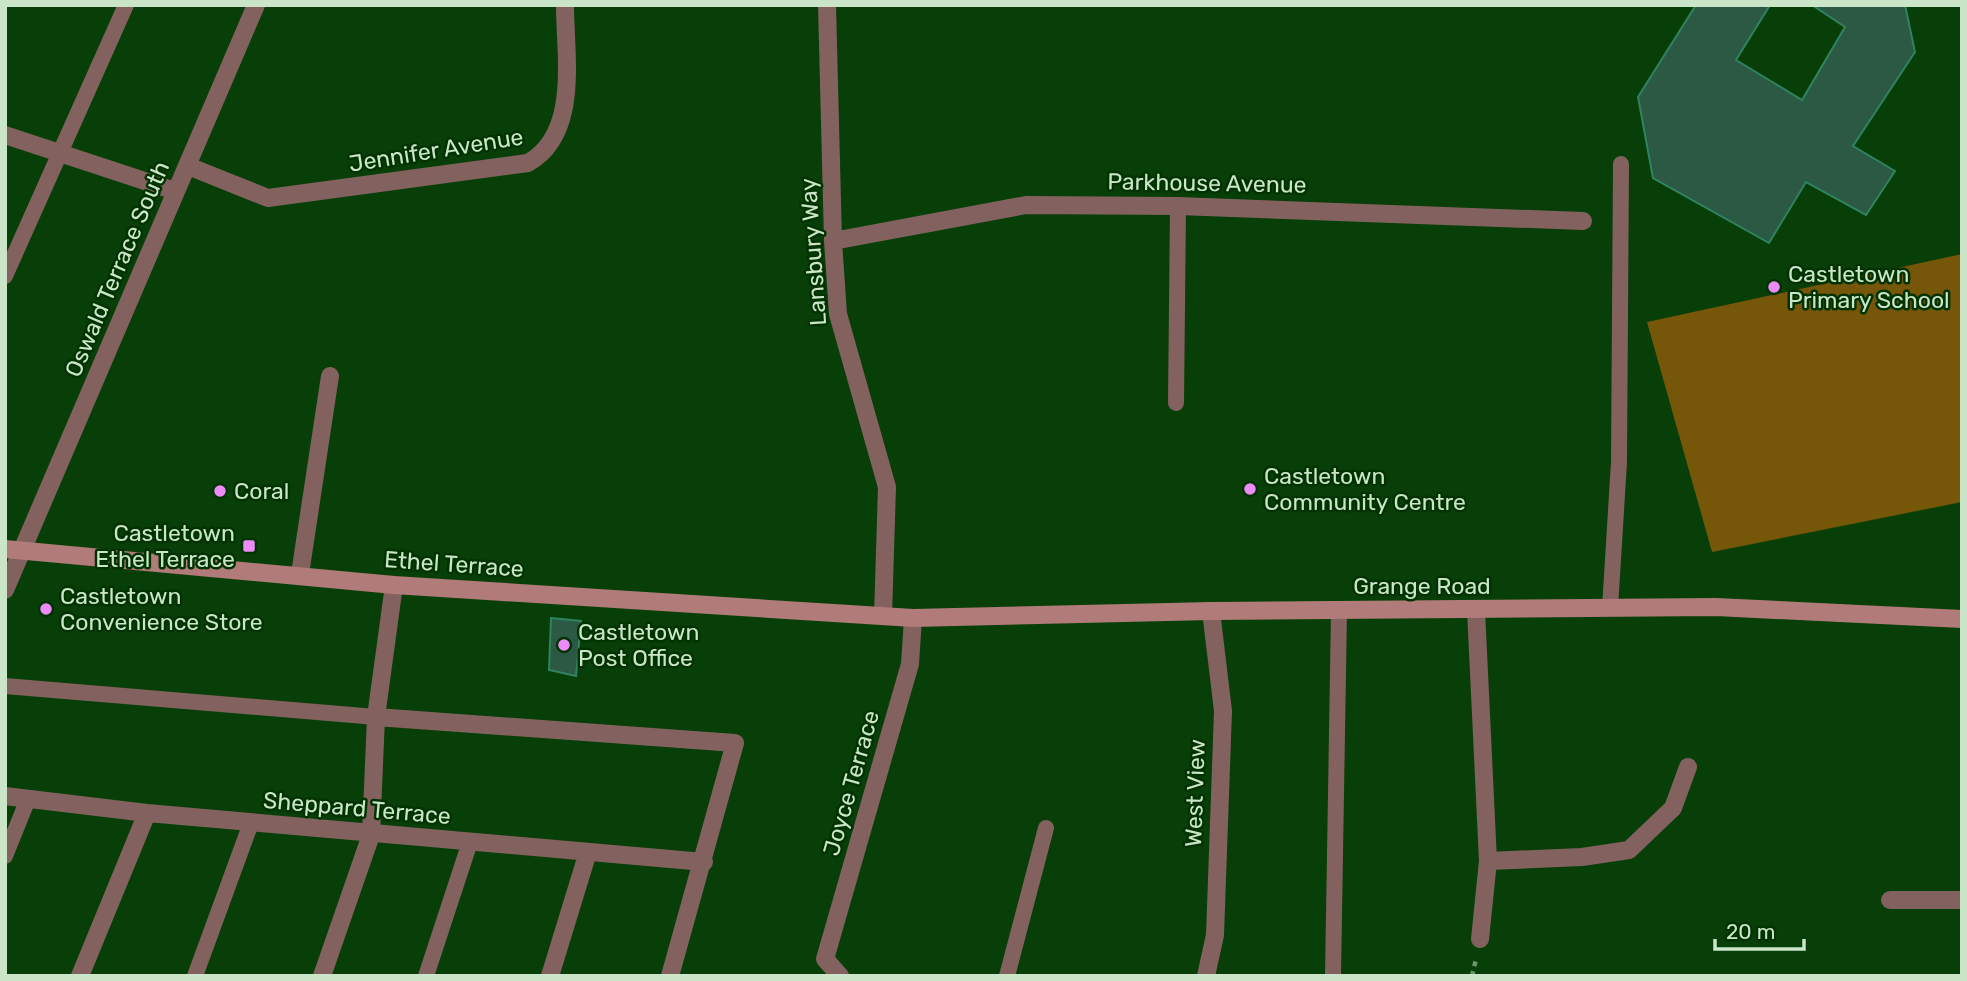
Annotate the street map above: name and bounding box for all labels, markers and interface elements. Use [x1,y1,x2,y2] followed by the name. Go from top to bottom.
[347,122,525,178] street label: Jennifer Avenue
[59,157,175,381] street label: Oswald Terrace South
[1107,167,1307,199] street label: Parkhouse Avenue
[794,177,832,327] street label: Lansbury Way
[1788,260,1950,314] place label: Castletown Primary School
[1766,279,1782,295] marker: Castletown Primary School
[1264,462,1466,516] place label: Castletown Community Centre
[234,477,289,505] place label: Coral
[1242,481,1258,497] marker: Castletown Community Centre
[212,483,228,499] marker: Coral
[95,519,235,573] place label: Castletown Ethel Terrace
[241,538,257,554] marker: Castletown Ethel Terrace
[383,545,525,583] street label: Ethel Terrace
[1353,572,1491,600] street label: Grange Road
[60,582,263,636] place label: Castletown Convenience Store
[38,601,54,617] marker: Castletown Convenience Store
[578,618,699,672] place label: Castletown Post Office
[556,637,572,653] marker: Castletown Post Office
[817,707,885,859] street label: Joyce Terrace
[1179,738,1211,848] street label: West View
[262,786,452,830] street label: Sheppard Terrace
[1715,908,1804,952] scale bar
[1726,919,1775,944] text: 20 m

